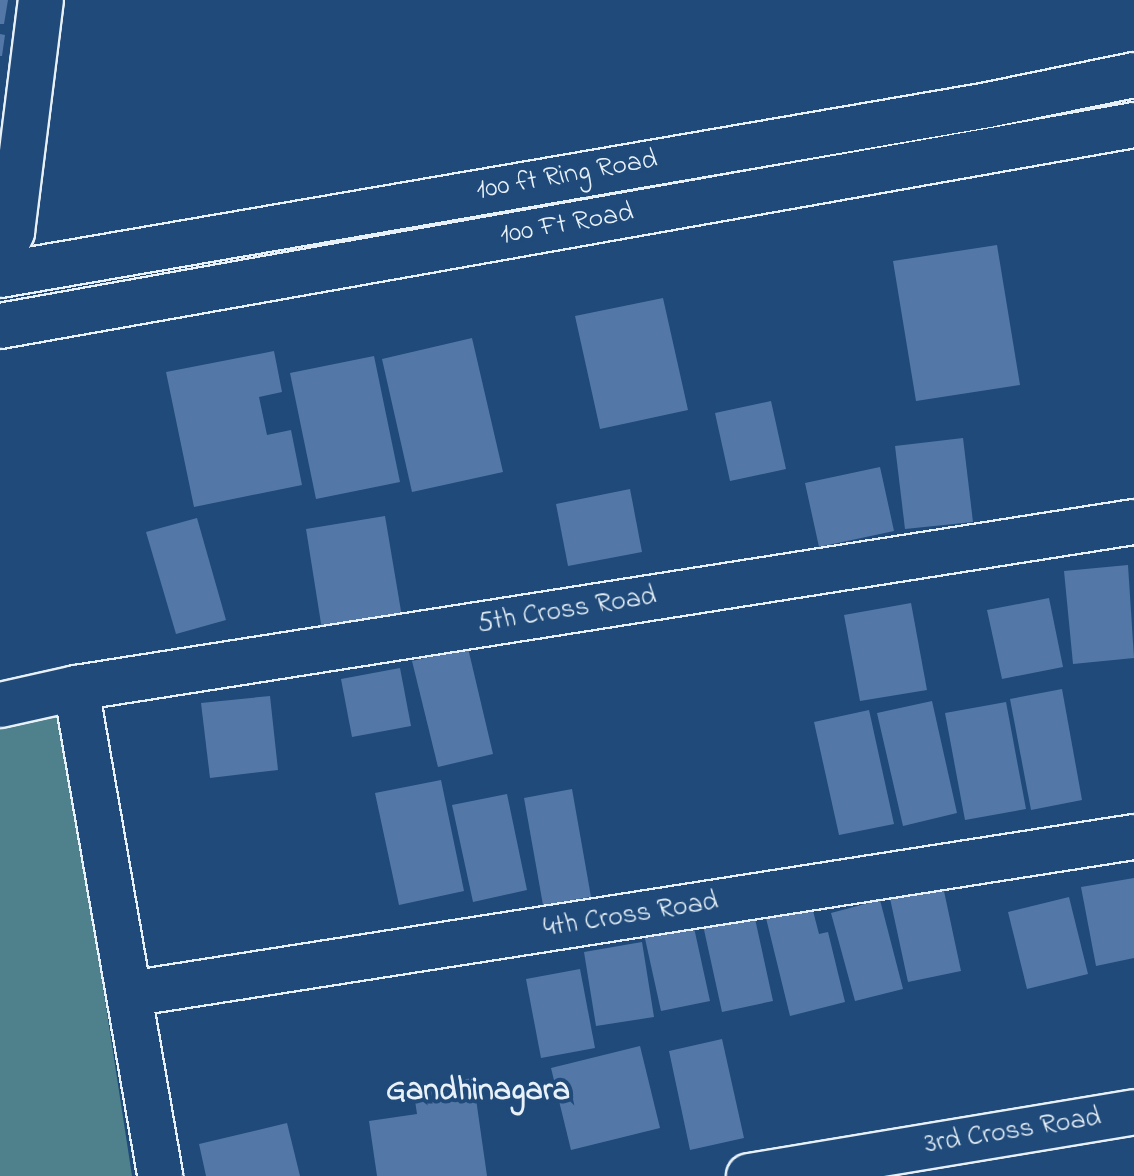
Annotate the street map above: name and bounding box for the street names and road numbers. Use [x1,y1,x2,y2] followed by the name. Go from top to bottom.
[474,144,660,208] street label: 100 ft Ring Road
[498,197,636,253] street label: 100 Ft Road
[475,580,659,642] street label: 5th Cross Road
[541,886,721,946] street label: 4th Cross Road
[922,1101,1104,1163] street label: 3rd Cross Road

